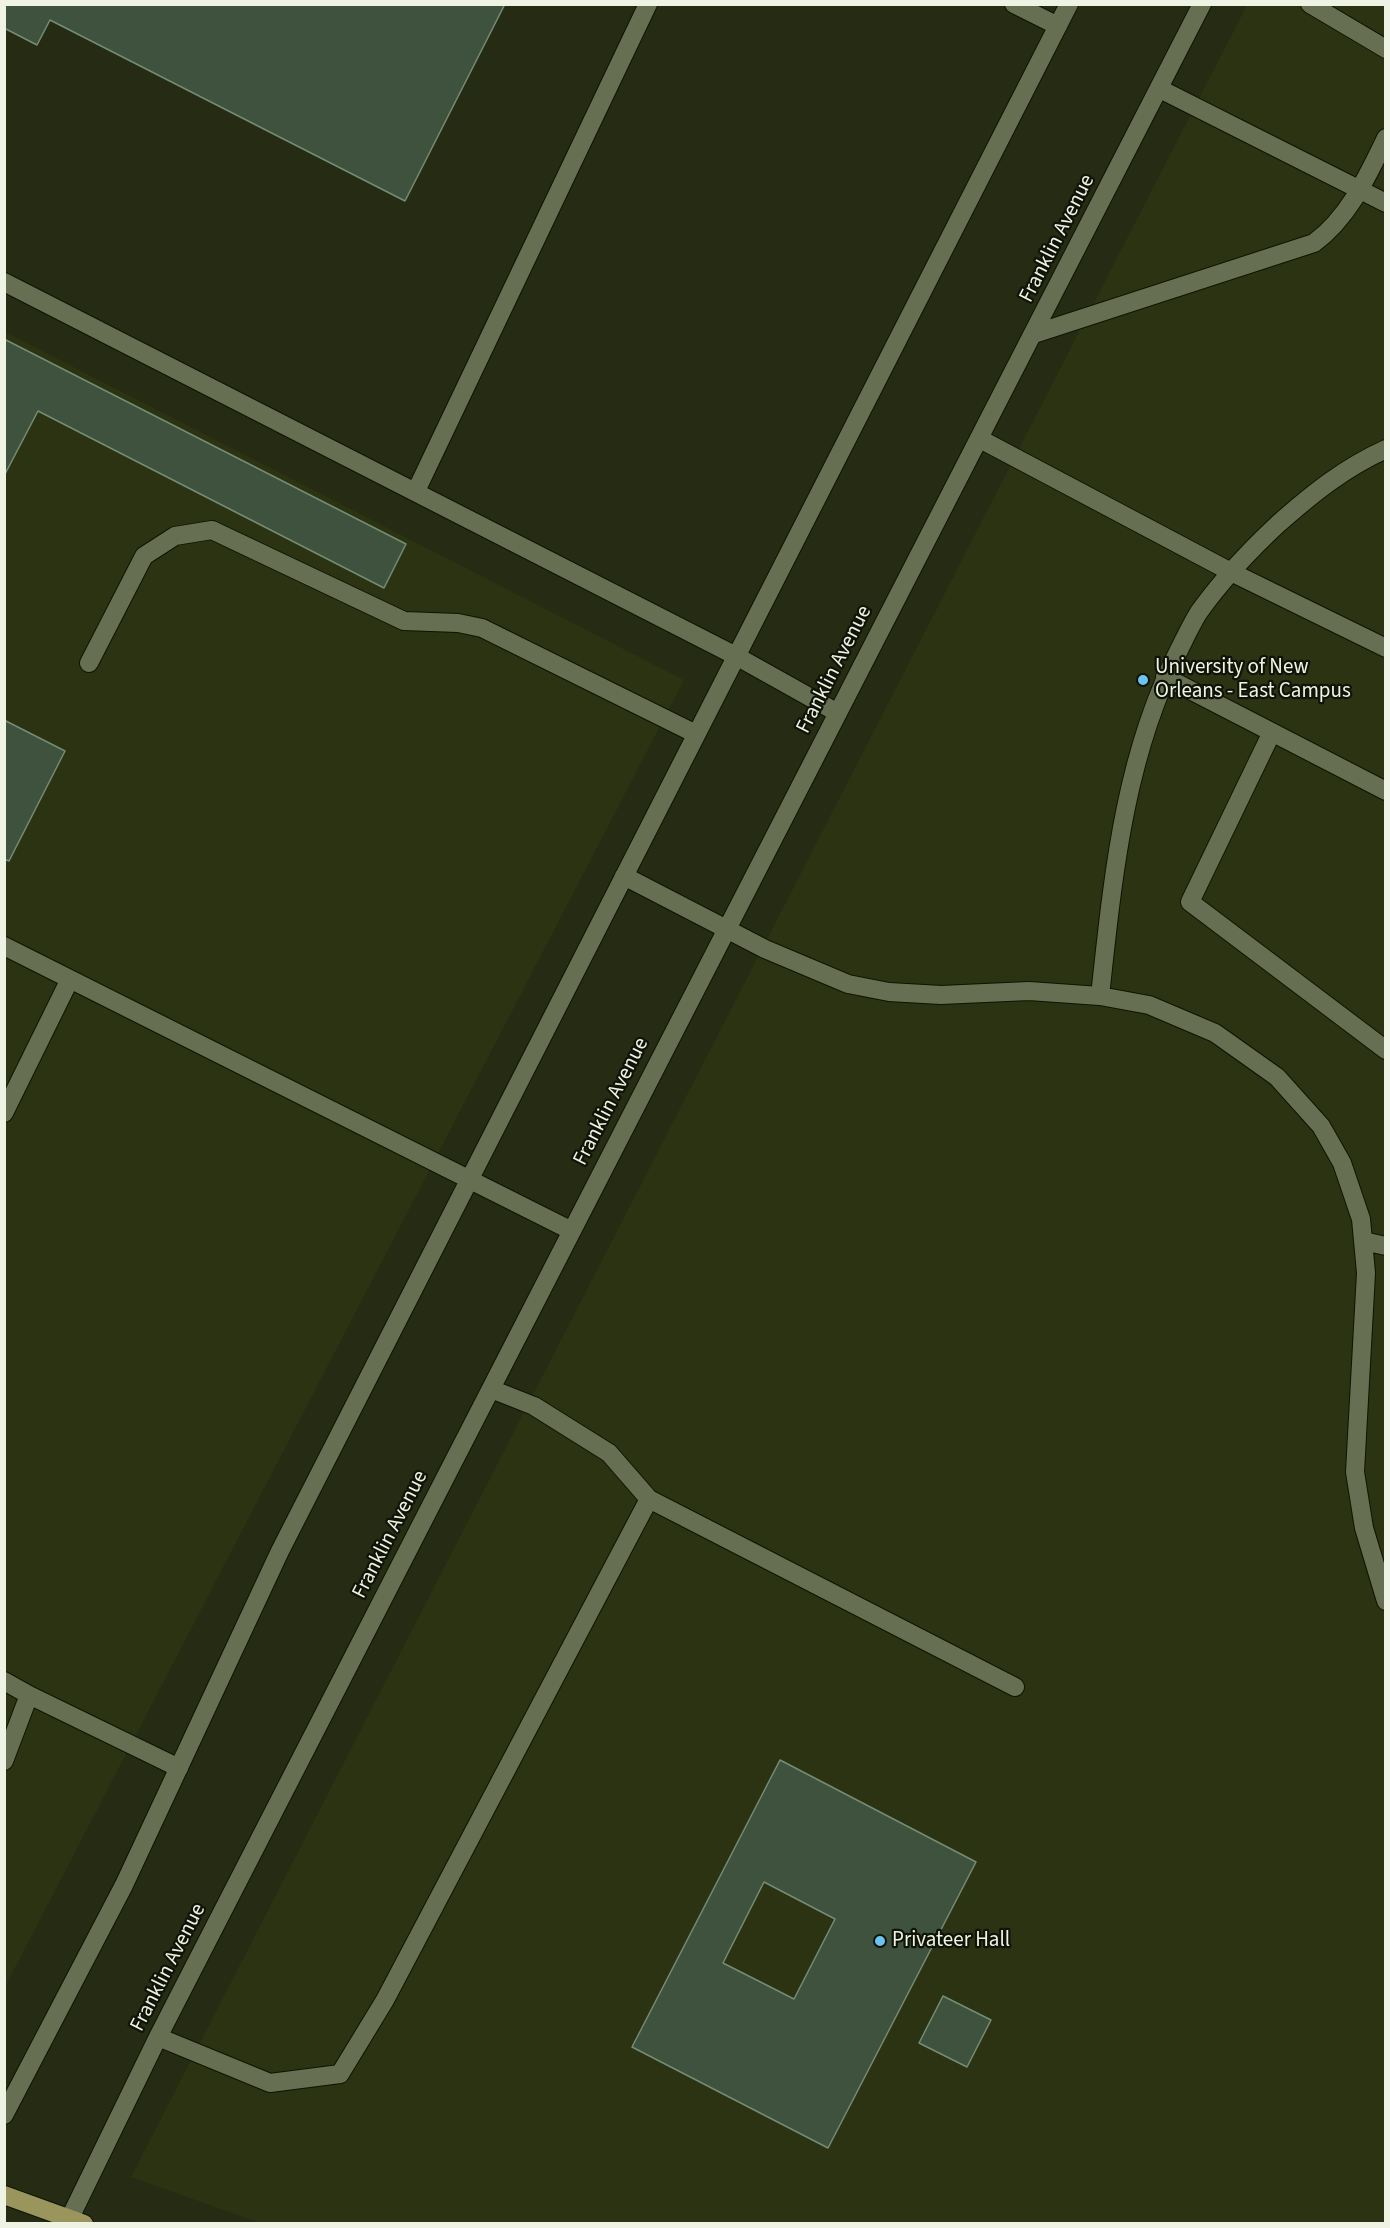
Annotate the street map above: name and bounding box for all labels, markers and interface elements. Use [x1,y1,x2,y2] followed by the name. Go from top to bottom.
[1015,171,1101,307] street label: Franklin Avenue
[792,602,878,738] street label: Franklin Avenue
[1155,655,1351,705] place label: University of New Orleans - East Campus
[1136,673,1150,687] marker: University of New Orleans - East Campus
[569,1034,655,1170] street label: Franklin Avenue
[348,1467,434,1603] street label: Franklin Avenue
[126,1900,212,2036] street label: Franklin Avenue
[892,1928,1010,1954] place label: Privateer Hall
[873,1934,887,1948] marker: Privateer Hall

